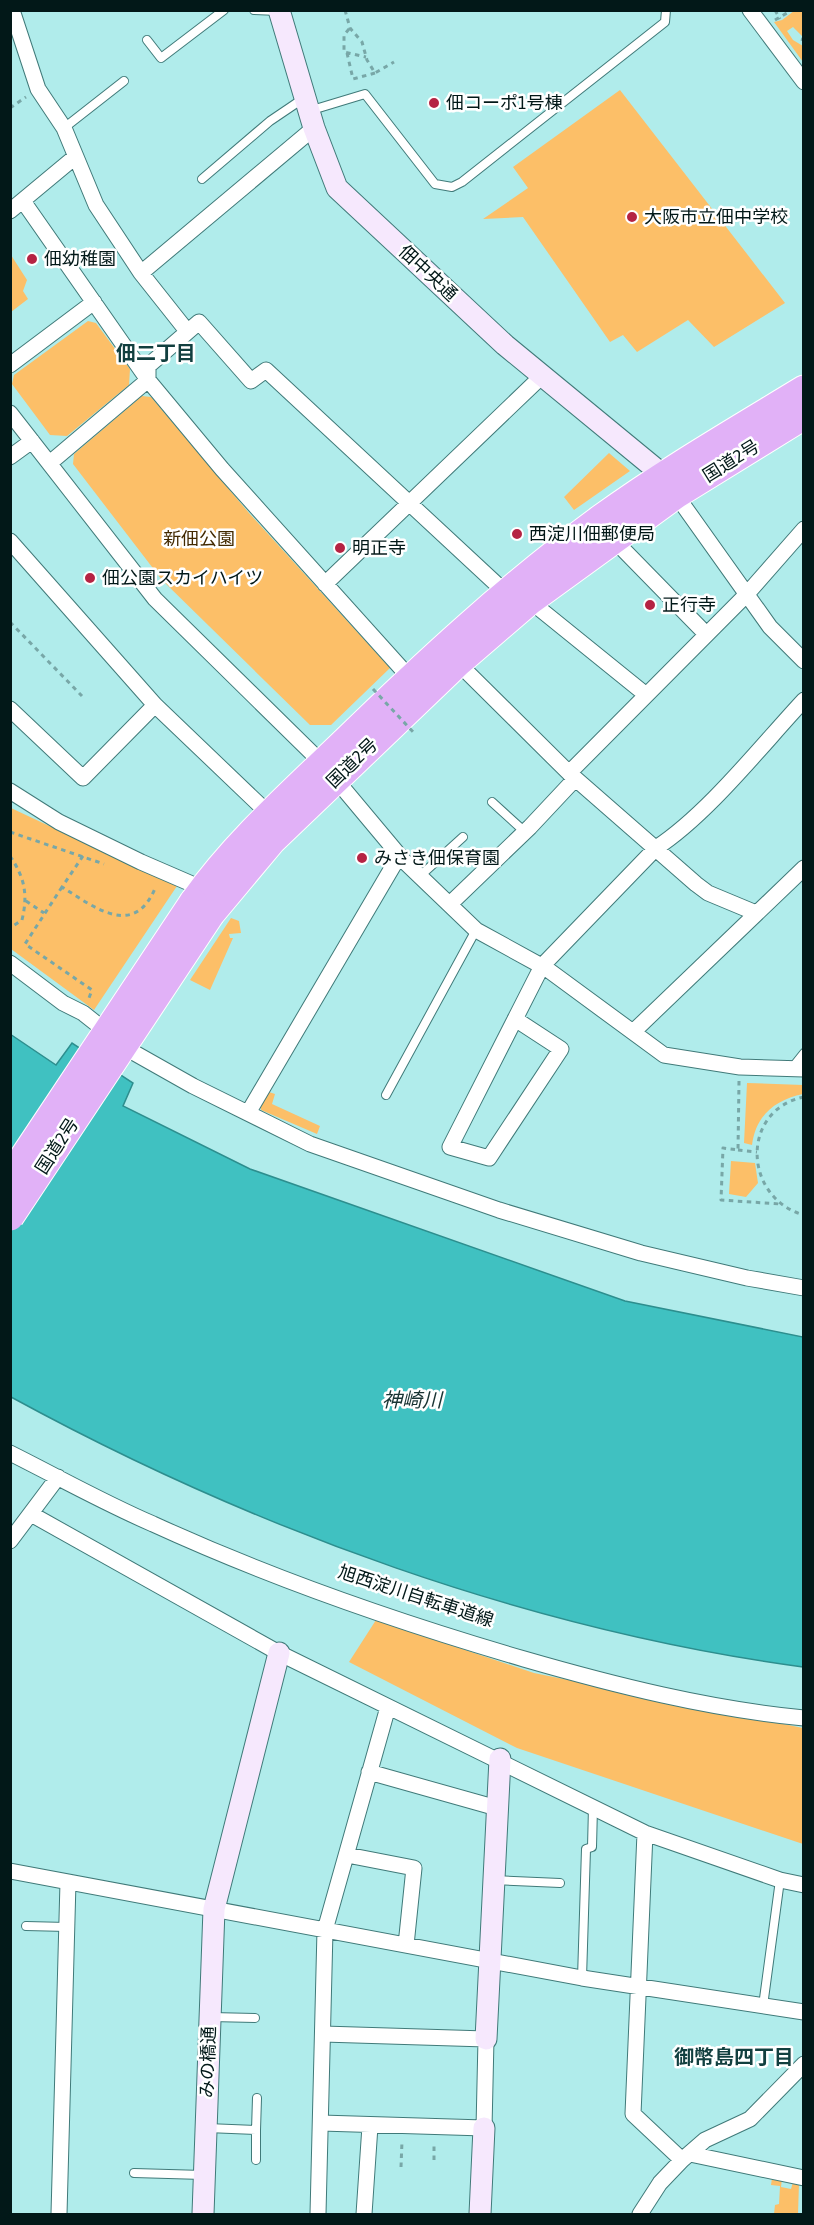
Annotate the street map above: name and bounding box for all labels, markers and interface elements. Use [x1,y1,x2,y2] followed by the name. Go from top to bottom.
[446,92,562,113] place label: 佃コーポ1号棟
[427,96,441,110] marker: 佃コーポ1号棟
[644,206,788,227] place label: 大阪市立佃中学校
[625,210,639,224] marker: 大阪市立佃中学校
[395,240,462,305] street label: 佃中央通
[44,248,116,269] place label: 佃幼稚園
[25,252,39,266] marker: 佃幼稚園
[116,341,196,364] district label: 佃二丁目
[699,435,763,486] street label: 国道2号
[529,523,655,544] place label: 西淀川佃郵便局
[510,527,524,541] marker: 西淀川佃郵便局
[163,528,235,549] park label: 新佃公園
[352,537,406,558] place label: 明正寺
[333,541,347,555] marker: 明正寺
[102,567,263,588] place label: 佃公園スカイハイツ
[83,571,97,585] marker: 佃公園スカイハイツ
[662,594,716,615] place label: 正行寺
[643,598,657,612] marker: 正行寺
[322,733,381,792] street label: 国道2号
[374,847,500,868] place label: みさき佃保育園
[355,851,369,865] marker: みさき佃保育園
[31,1114,82,1178] street label: 国道2号
[382,1388,444,1411] water label: 神崎川
[336,1561,496,1631] street label: 旭西淀川自転車道線
[196,2026,219,2098] street label: みの橋通
[674,2045,794,2068] district label: 御幣島四丁目

